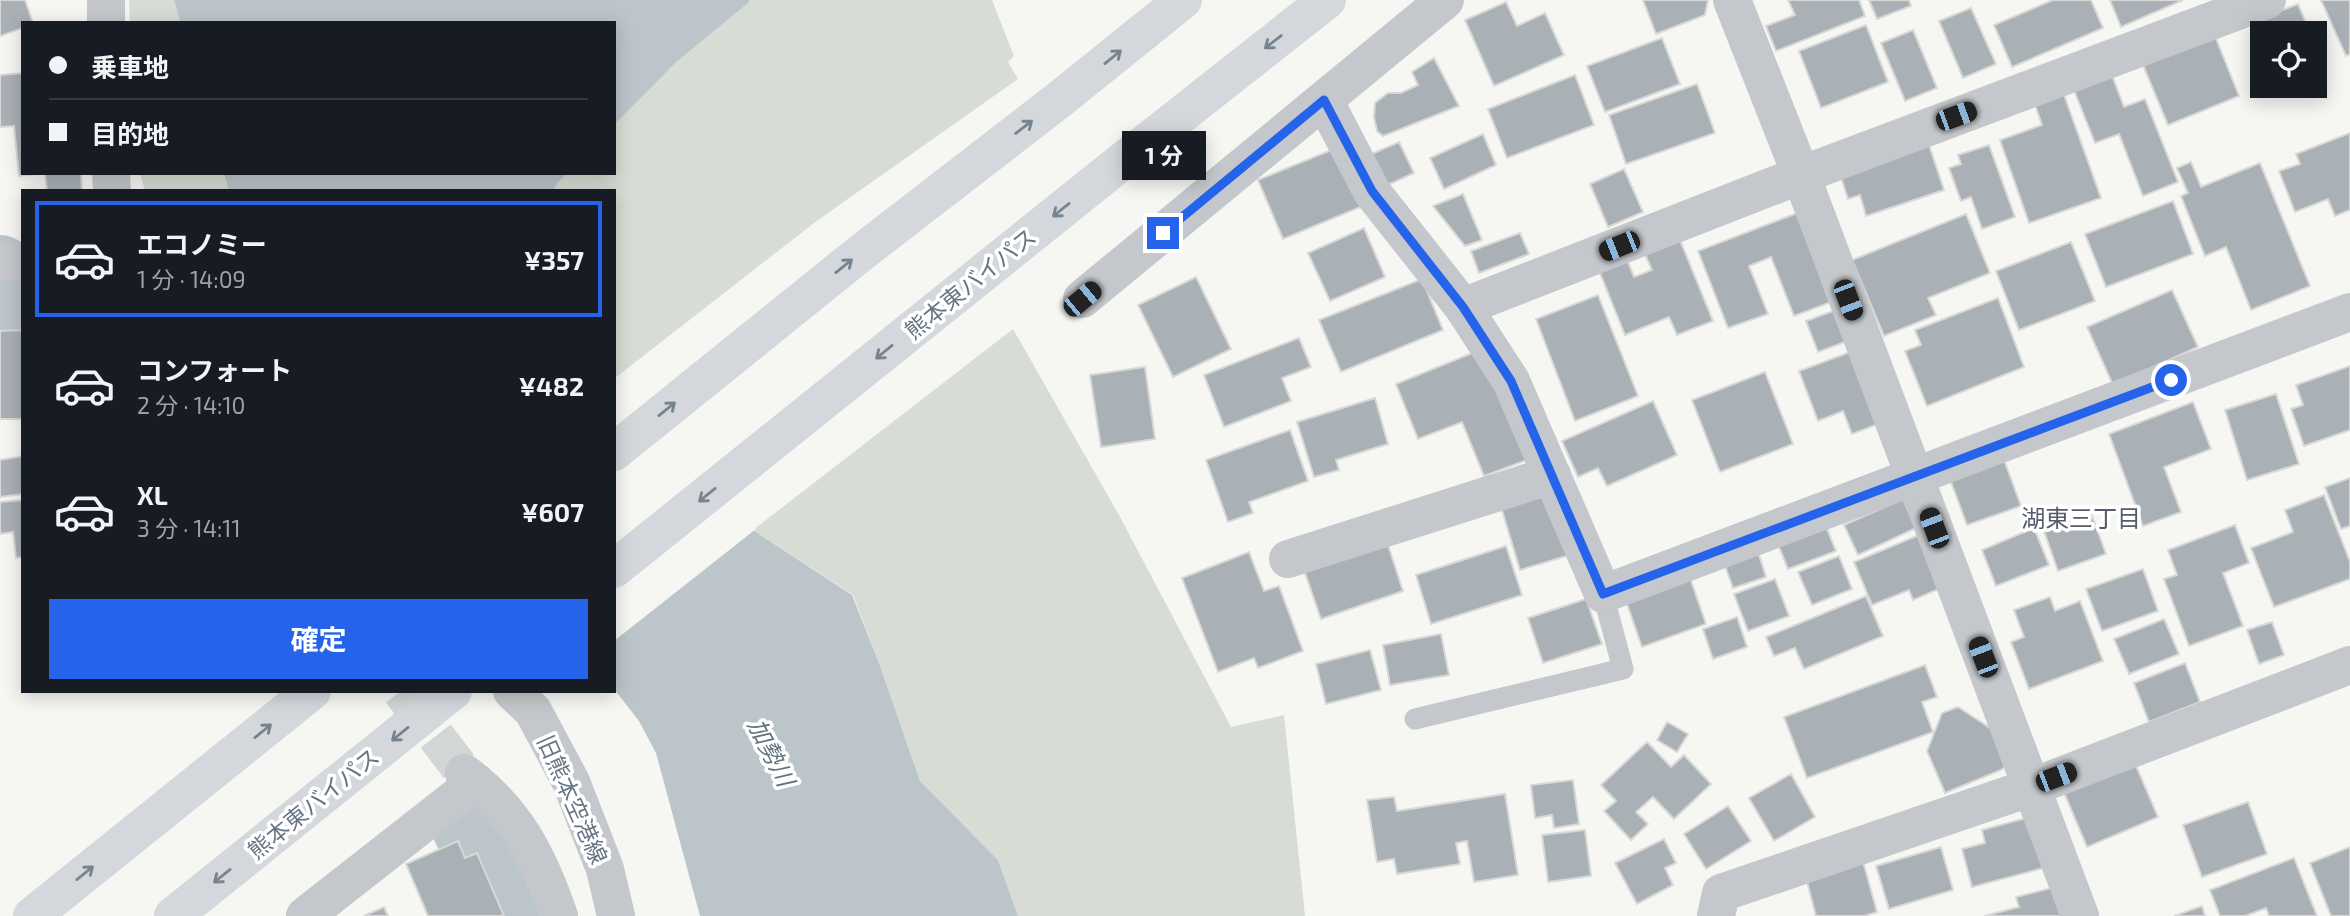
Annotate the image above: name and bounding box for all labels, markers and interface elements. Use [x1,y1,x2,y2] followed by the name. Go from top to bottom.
[2250,21,2327,98] map controls
[2250,21,2327,98] button: locate
[1265,35,1283,50] one-way arrow
[1103,49,1122,64] one-way arrow
[91,51,169,82] text: 乗車地
[1933,99,1980,133] car
[91,118,169,149] text: 目的地
[1014,119,1033,134] one-way arrow
[1121,132,1205,180] callout: 1 分
[1145,141,1183,169] text: 1 分
[1053,202,1071,217] one-way arrow
[1147,217,1179,249] route end
[899,222,1041,344] street label: 熊本東バイパス
[53,228,116,291] icon: car
[137,228,267,259] text: エコノミー
[1596,228,1643,264] car
[524,244,584,275] text: ¥357
[835,259,853,274] one-way arrow
[137,265,246,293] text: 1 分 · 14:09
[1060,277,1105,321] car
[1831,277,1866,323] car
[876,345,894,360] one-way arrow
[53,354,116,417] icon: car
[137,354,292,385] text: コンフォート
[2155,364,2187,396] route start
[519,370,584,401] text: ¥482
[137,391,246,419] text: 2 分 · 14:10
[658,402,676,417] one-way arrow
[137,479,168,510] text: XL
[53,480,116,543] icon: car
[698,487,716,502] one-way arrow
[521,496,584,527] text: ¥607
[2021,503,2141,532] district label: 湖東三丁目
[1917,505,1952,551] car
[137,514,241,542] text: 3 分 · 14:11
[49,599,588,679] button: 確定
[1966,634,2001,680] car
[743,713,803,793] water label: 加勢川
[253,723,271,739] one-way arrow
[391,726,409,741] one-way arrow
[532,730,614,868] street label: 旧熊本空港線
[242,742,384,864] street label: 熊本東バイパス
[2033,760,2080,794] car
[76,866,94,881] one-way arrow
[214,869,232,884] one-way arrow

